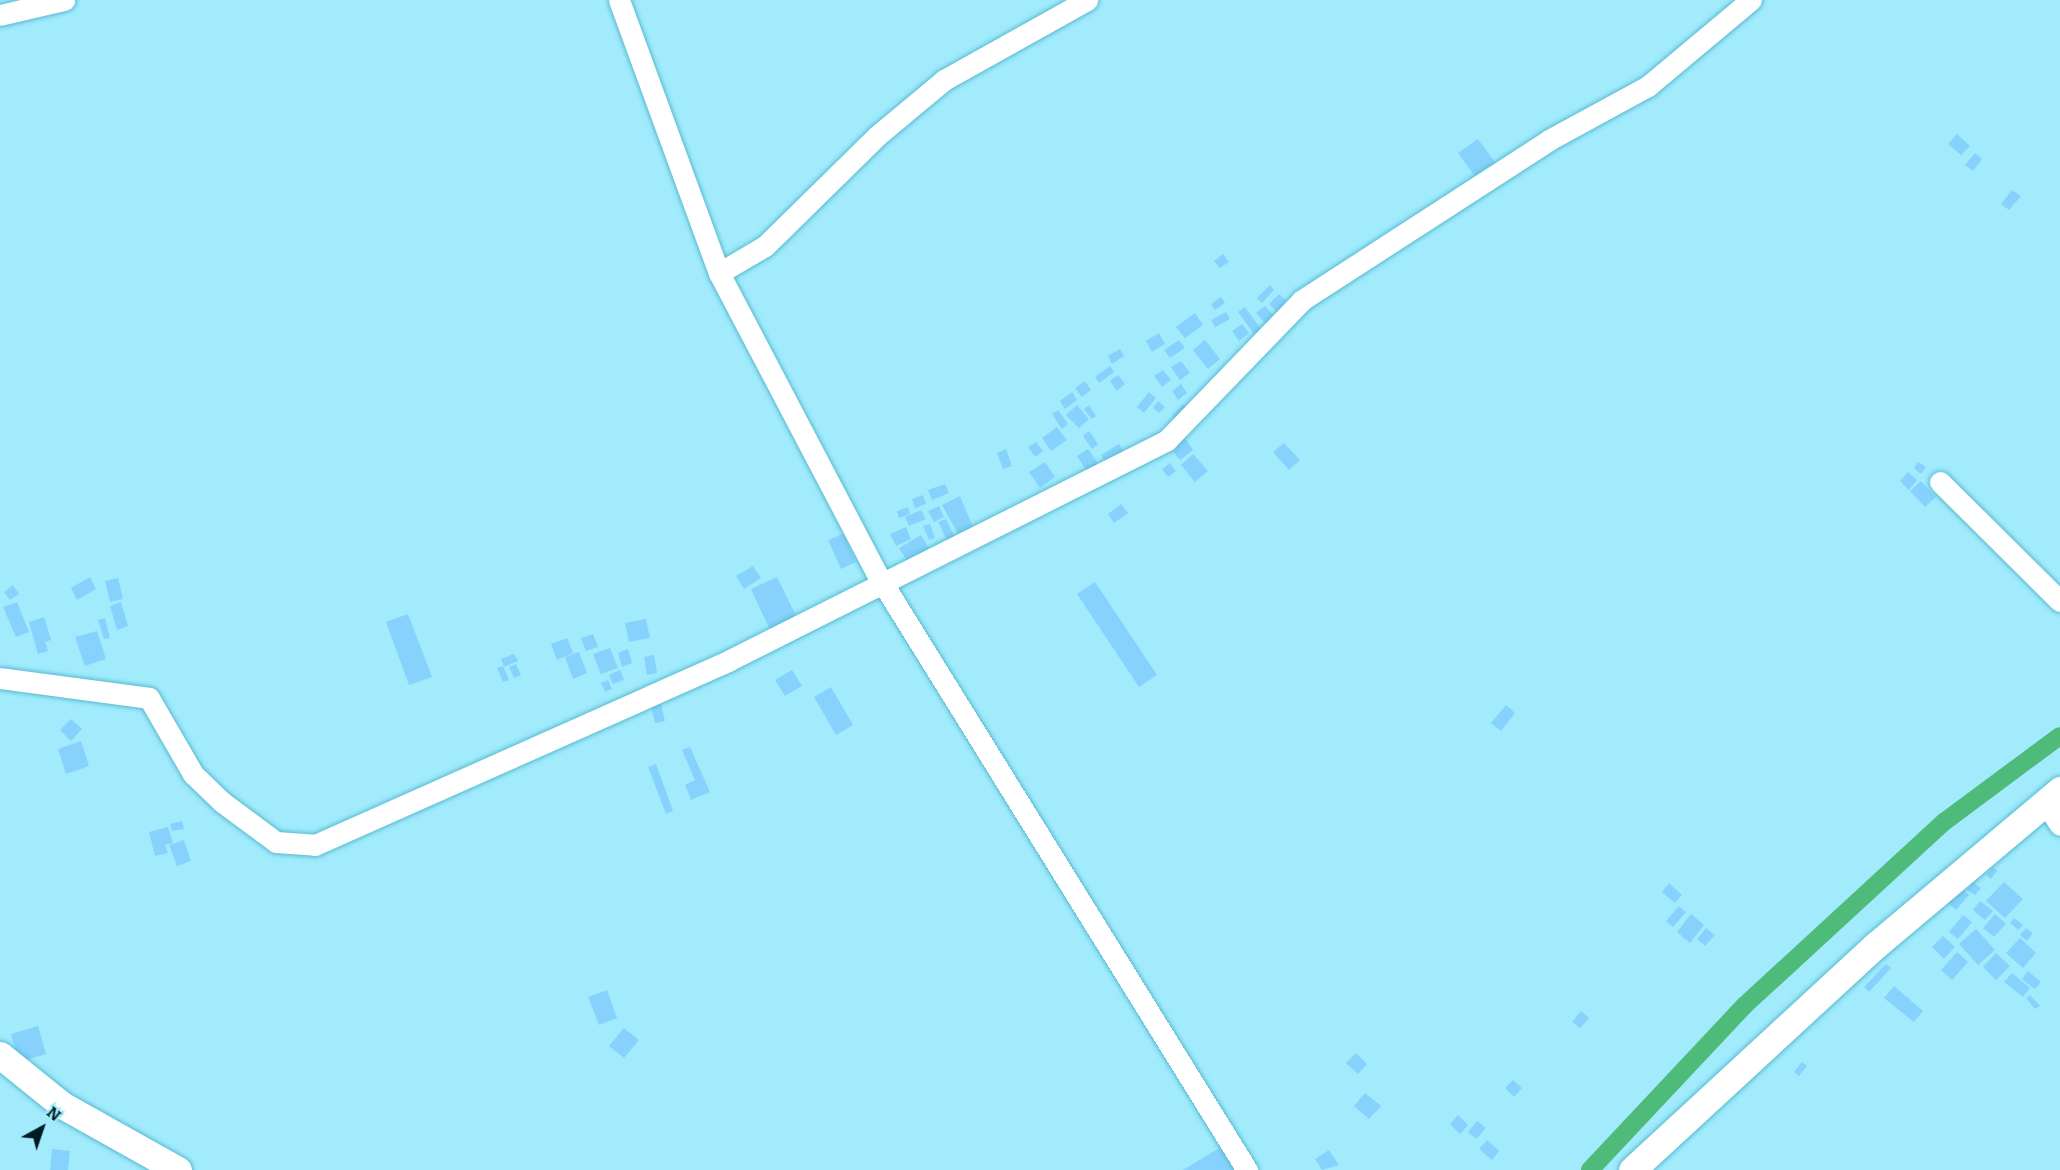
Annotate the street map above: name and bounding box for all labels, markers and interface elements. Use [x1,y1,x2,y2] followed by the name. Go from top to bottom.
[12,1098,72,1158] north arrow
[43,1103,65,1125] text: N

